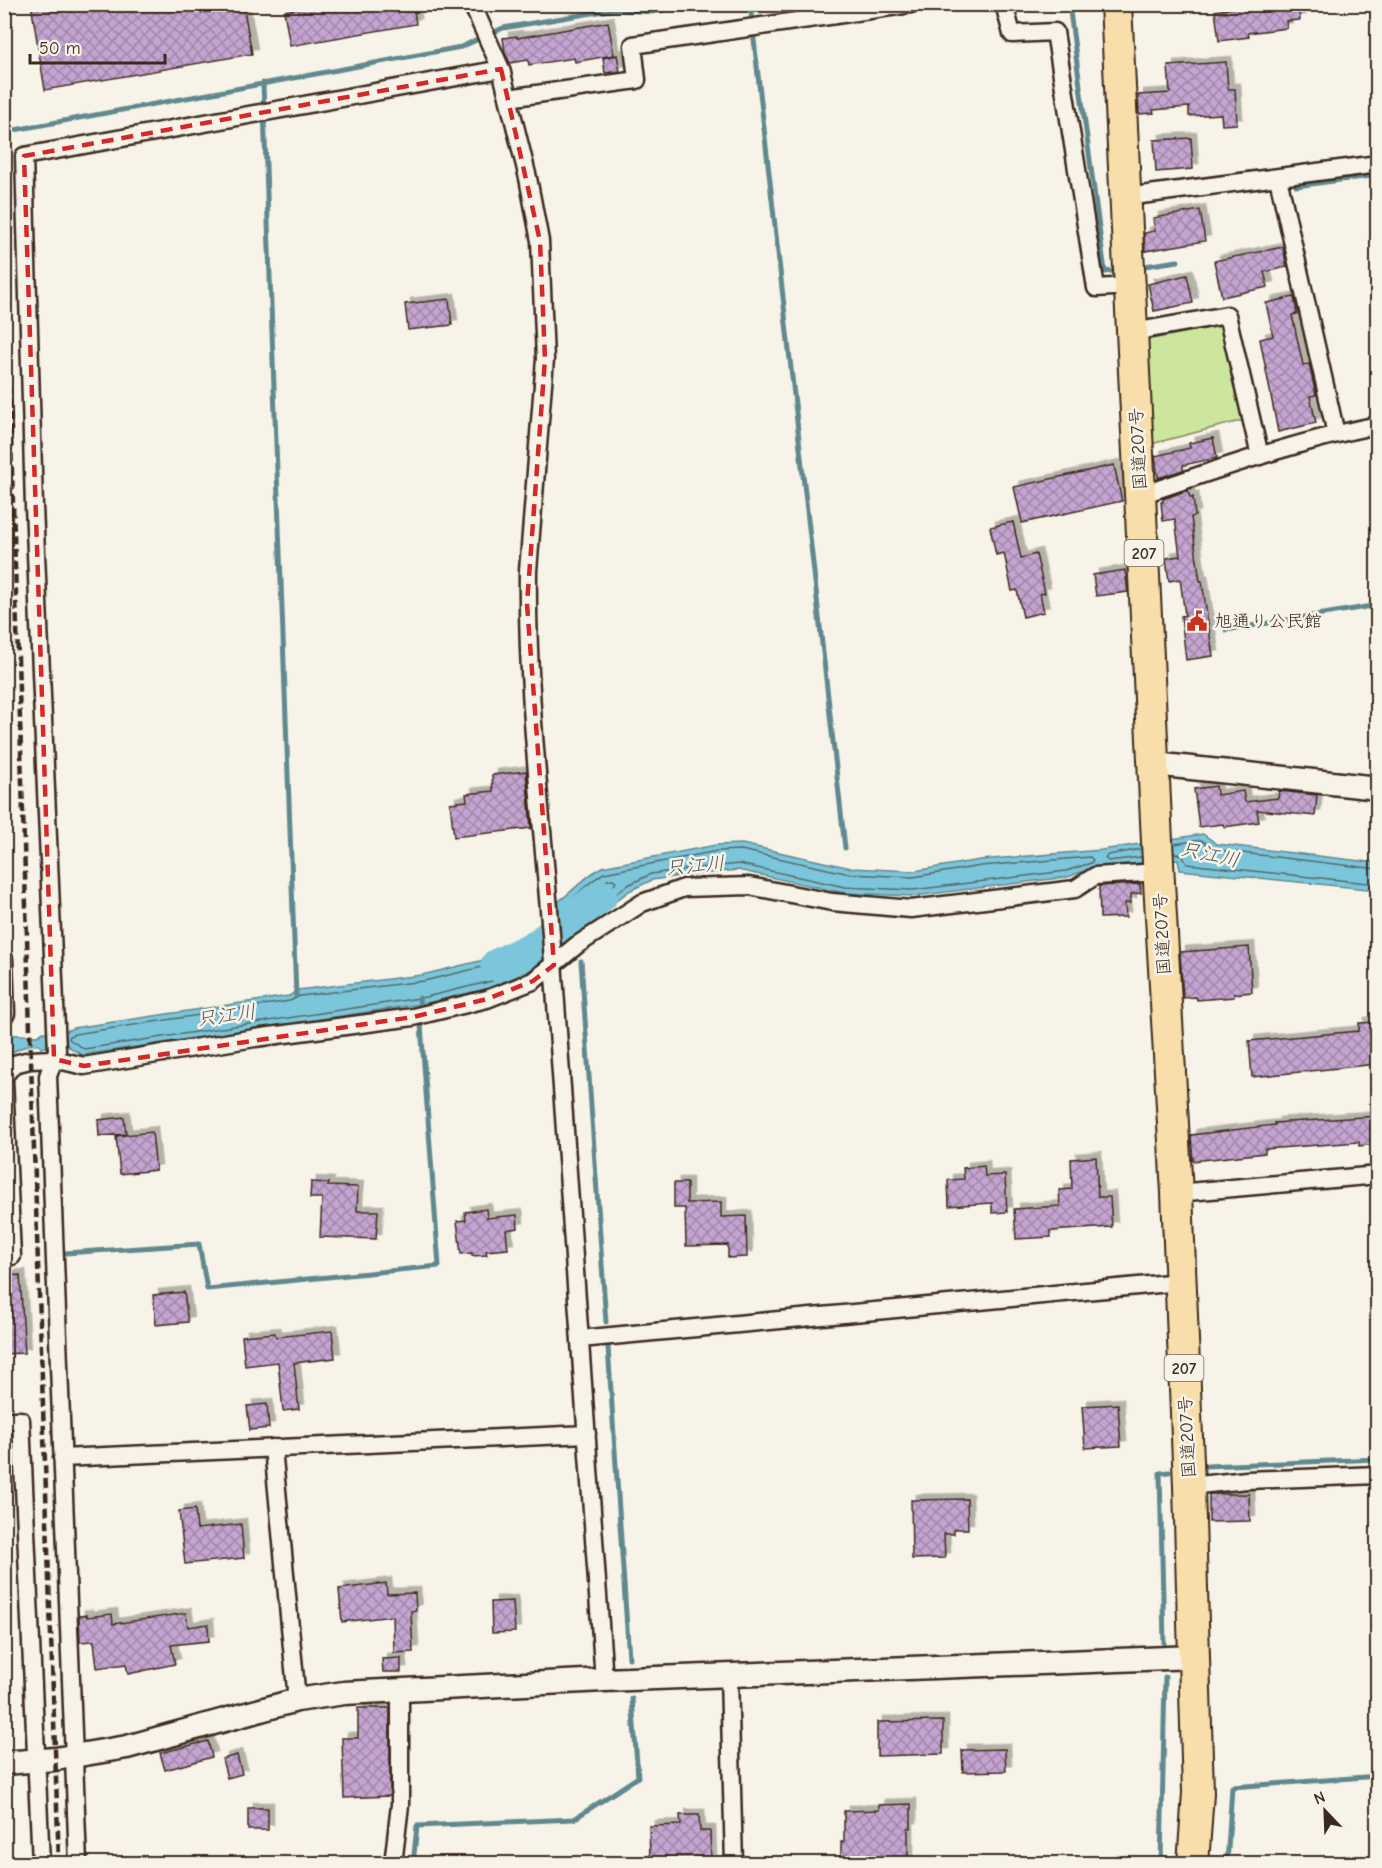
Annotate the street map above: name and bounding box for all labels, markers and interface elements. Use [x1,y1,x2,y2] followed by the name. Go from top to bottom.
[30,27,165,65] scale bar
[39,38,81,59] text: 50 m
[1126,407,1151,491] street label: 国道207号
[1124,540,1164,566] road number: 207
[1185,609,1209,633] public building icon: 旭通り公民館
[1214,611,1322,632] place label: 旭通り公民館
[1178,837,1242,872] water label: 只江川
[664,851,726,880] water label: 只江川
[1150,892,1175,976] street label: 国道207号
[195,1000,257,1031] water label: 只江川
[1164,1355,1204,1381] road number: 207
[1175,1395,1200,1479] street label: 国道207号
[1295,1781,1355,1841] north arrow
[1311,1788,1328,1808] text: N

